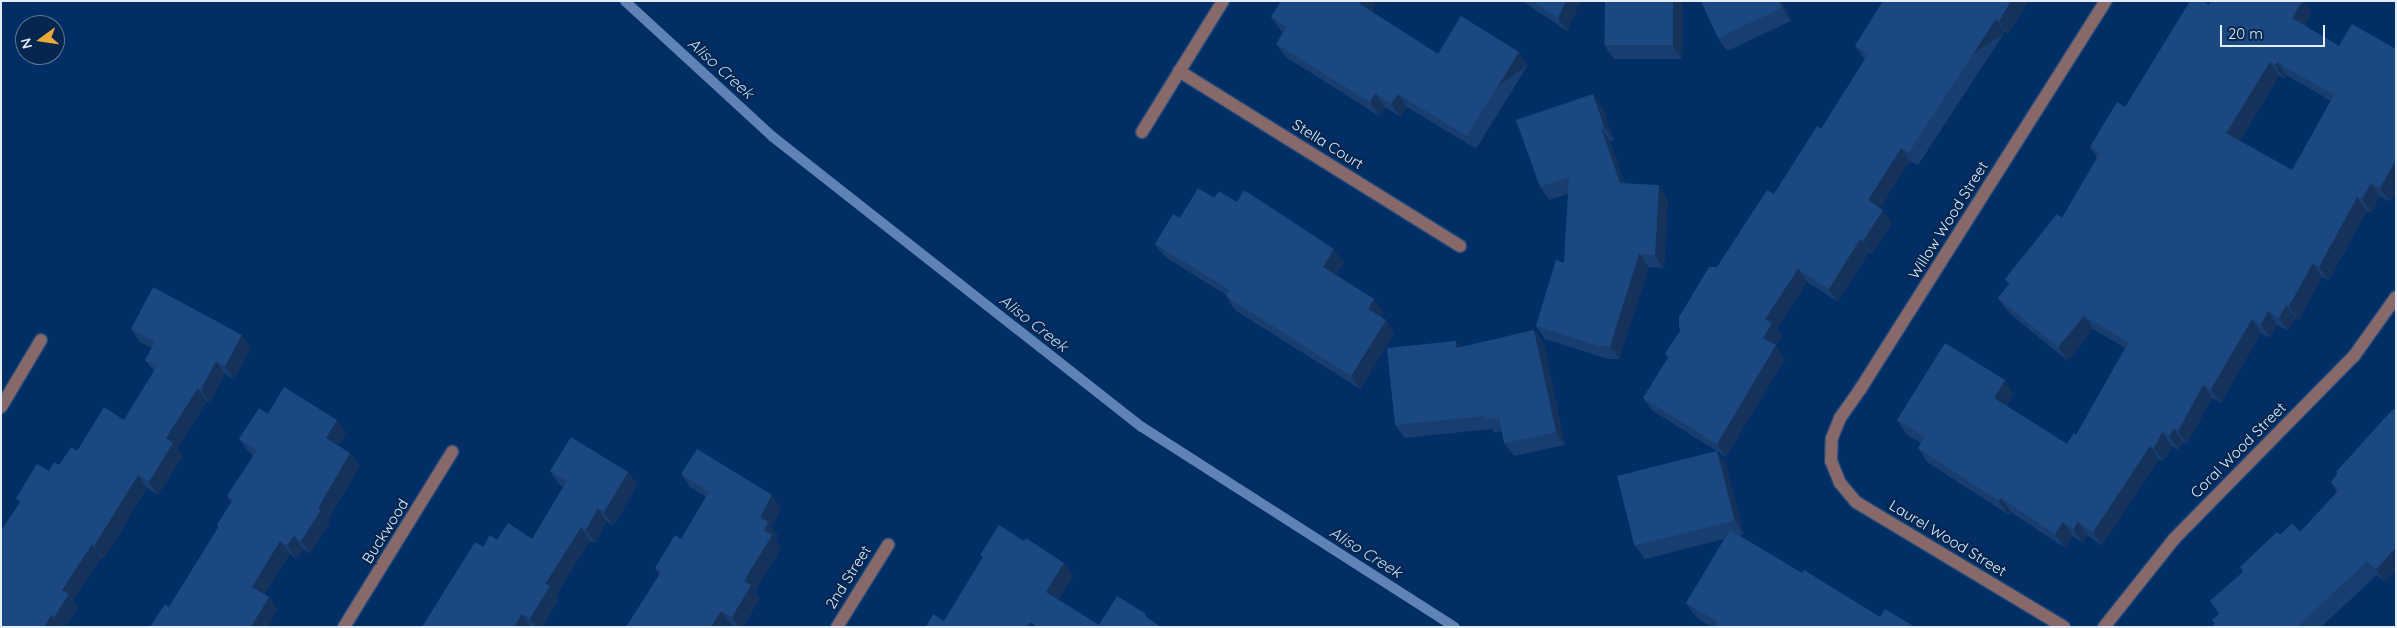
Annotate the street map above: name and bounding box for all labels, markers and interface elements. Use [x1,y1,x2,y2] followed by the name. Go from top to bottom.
[15,15,65,65] north arrow
[2222,15,2327,47] scale bar
[2228,24,2263,43] text: 20 m
[684,33,758,103] water label: Aliso Creek
[16,36,36,51] text: N
[1289,115,1367,173] street label: Stella Court
[1904,158,1992,282] street label: Willow Wood Street
[996,290,1072,356] water label: Aliso Creek
[2187,399,2289,501] street label: Coral Wood Street
[358,495,412,567] street label: Buckwood
[1886,496,2010,580] street label: Laurel Wood Street
[1326,522,1406,582] water label: Aliso Creek
[822,542,874,612] street label: 2nd Street

